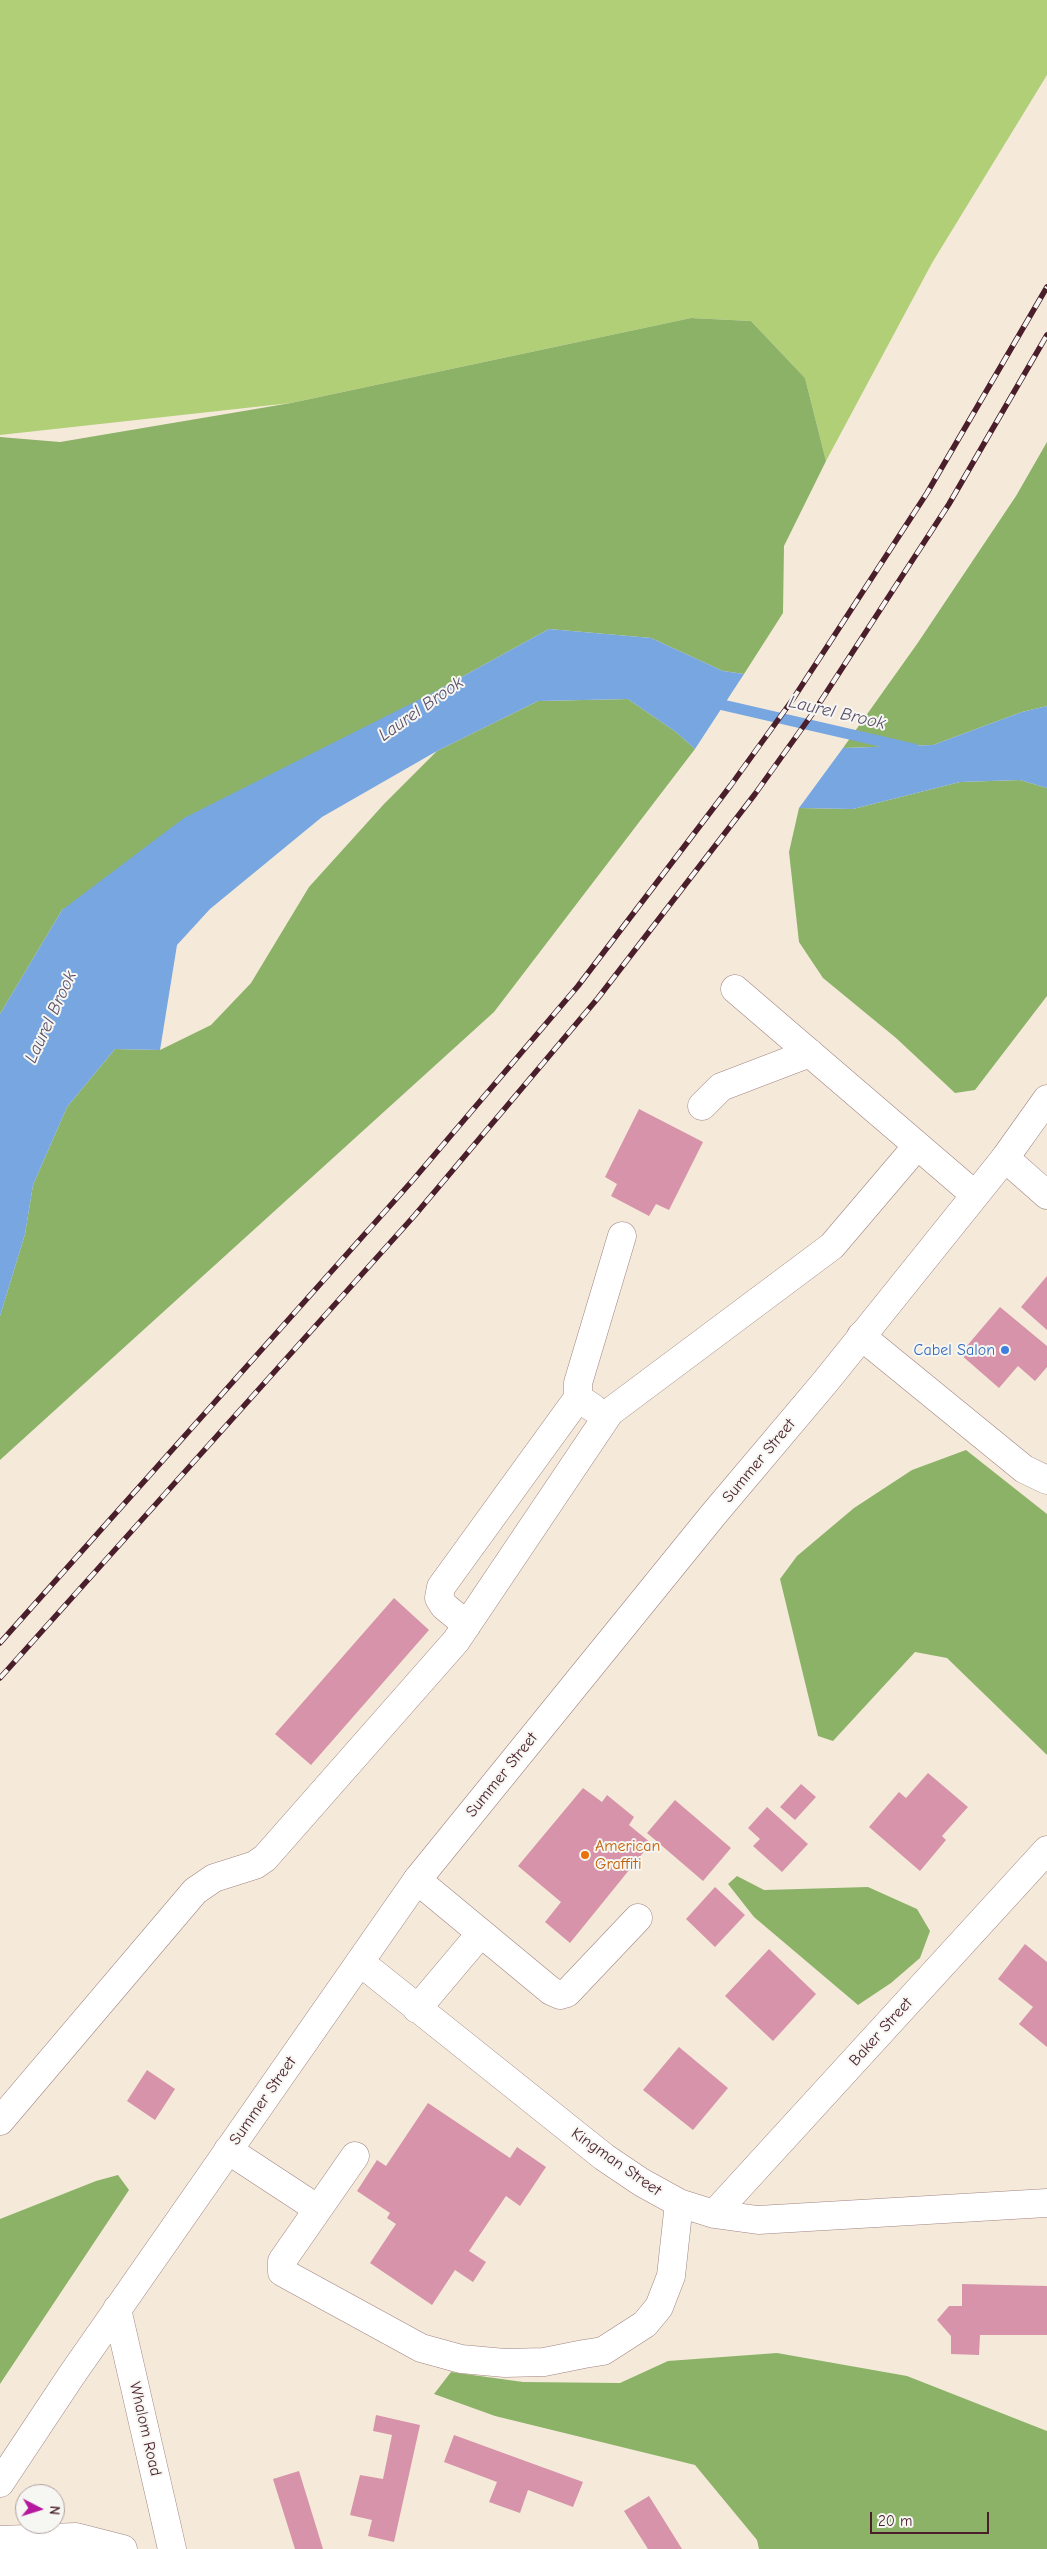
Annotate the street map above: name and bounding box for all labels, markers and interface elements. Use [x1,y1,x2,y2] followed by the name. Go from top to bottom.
[374,672,468,746] water label: Laurel Brook
[786,691,888,735] water label: Laurel Brook
[20,968,82,1066] water label: Laurel Brook
[914,1340,995,1360] place label: Cabel Salon
[999,1344,1011,1356] marker: Cabel Salon
[718,1415,800,1507] street label: Summer Street
[462,1729,542,1821] street label: Summer Street
[595,1836,660,1874] place label: American Graffiti
[579,1849,591,1861] marker: American Graffiti
[845,1994,917,2070] street label: Baker Street
[226,2053,300,2149] street label: Summer Street
[567,2124,665,2200] street label: Kingman Street
[125,2380,165,2478] street label: Whalom Road
[15,2484,65,2534] north arrow
[872,2502,991,2534] scale bar
[46,2505,63,2516] text: N
[878,2512,912,2530] text: 20 m

